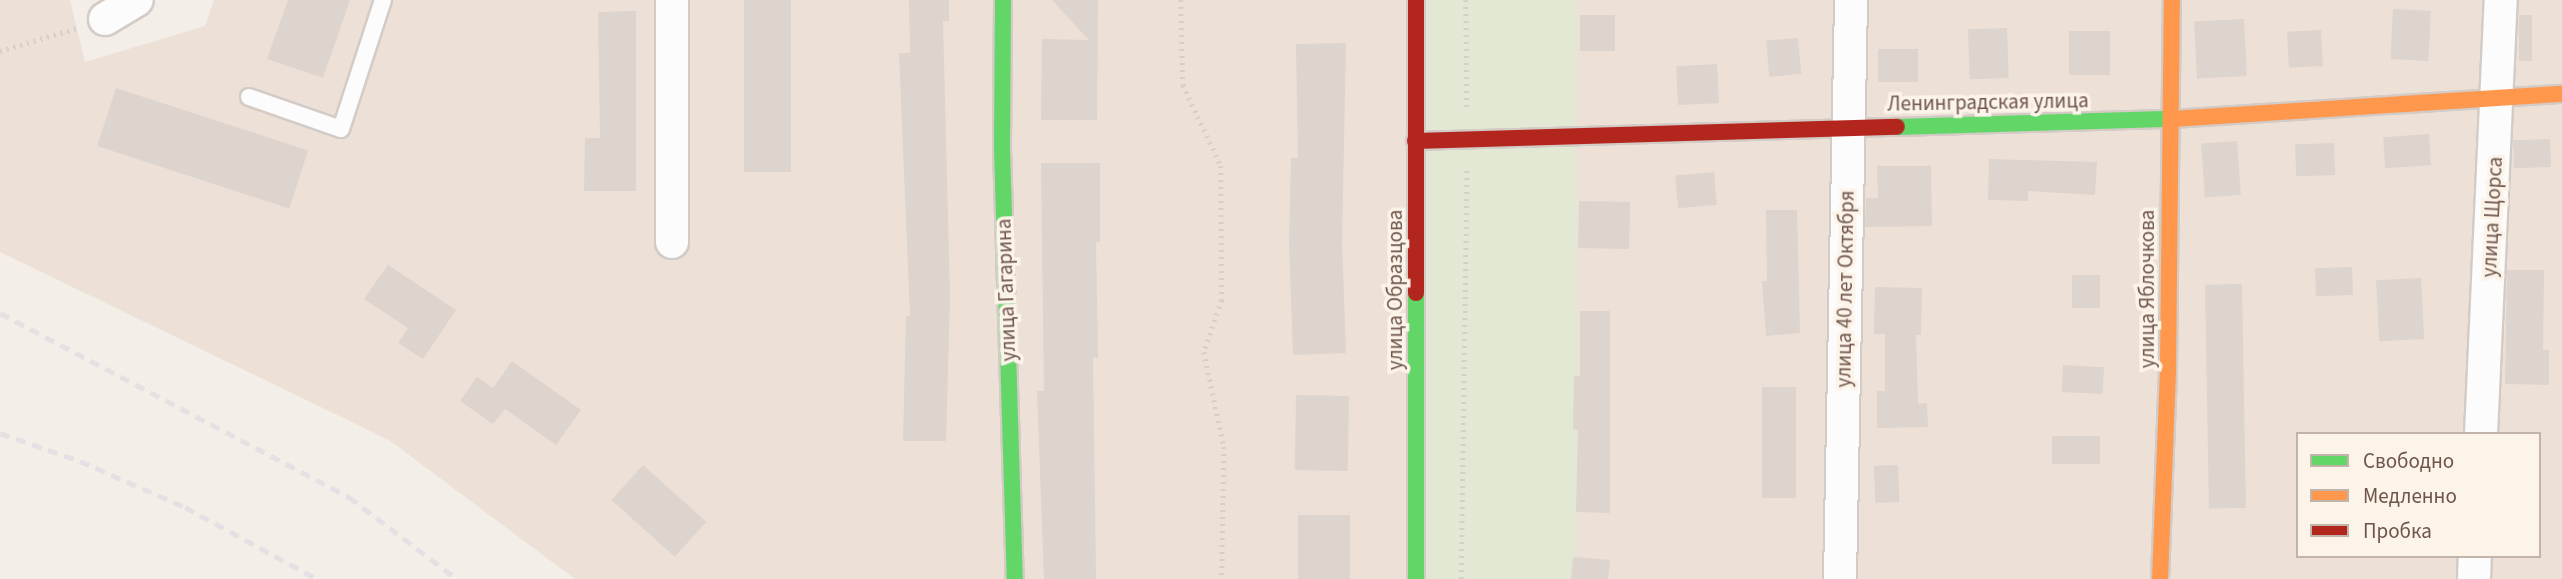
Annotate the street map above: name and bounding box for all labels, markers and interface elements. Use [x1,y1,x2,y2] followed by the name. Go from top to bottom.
[1887,88,2089,116] street label: Ленинградская улица
[2476,156,2508,278] street label: улица Щорса
[1831,190,1859,388] street label: улица 40 лет Октября
[1382,210,1408,370] street label: улица Образцова
[2134,210,2160,368] street label: улица Яблочкова
[991,218,1021,362] street label: улица Гагарина
[2296,432,2541,558] legend
[2363,446,2454,476] text: Свободно
[2363,481,2457,511] text: Медленно
[2363,516,2432,546] text: Пробка

